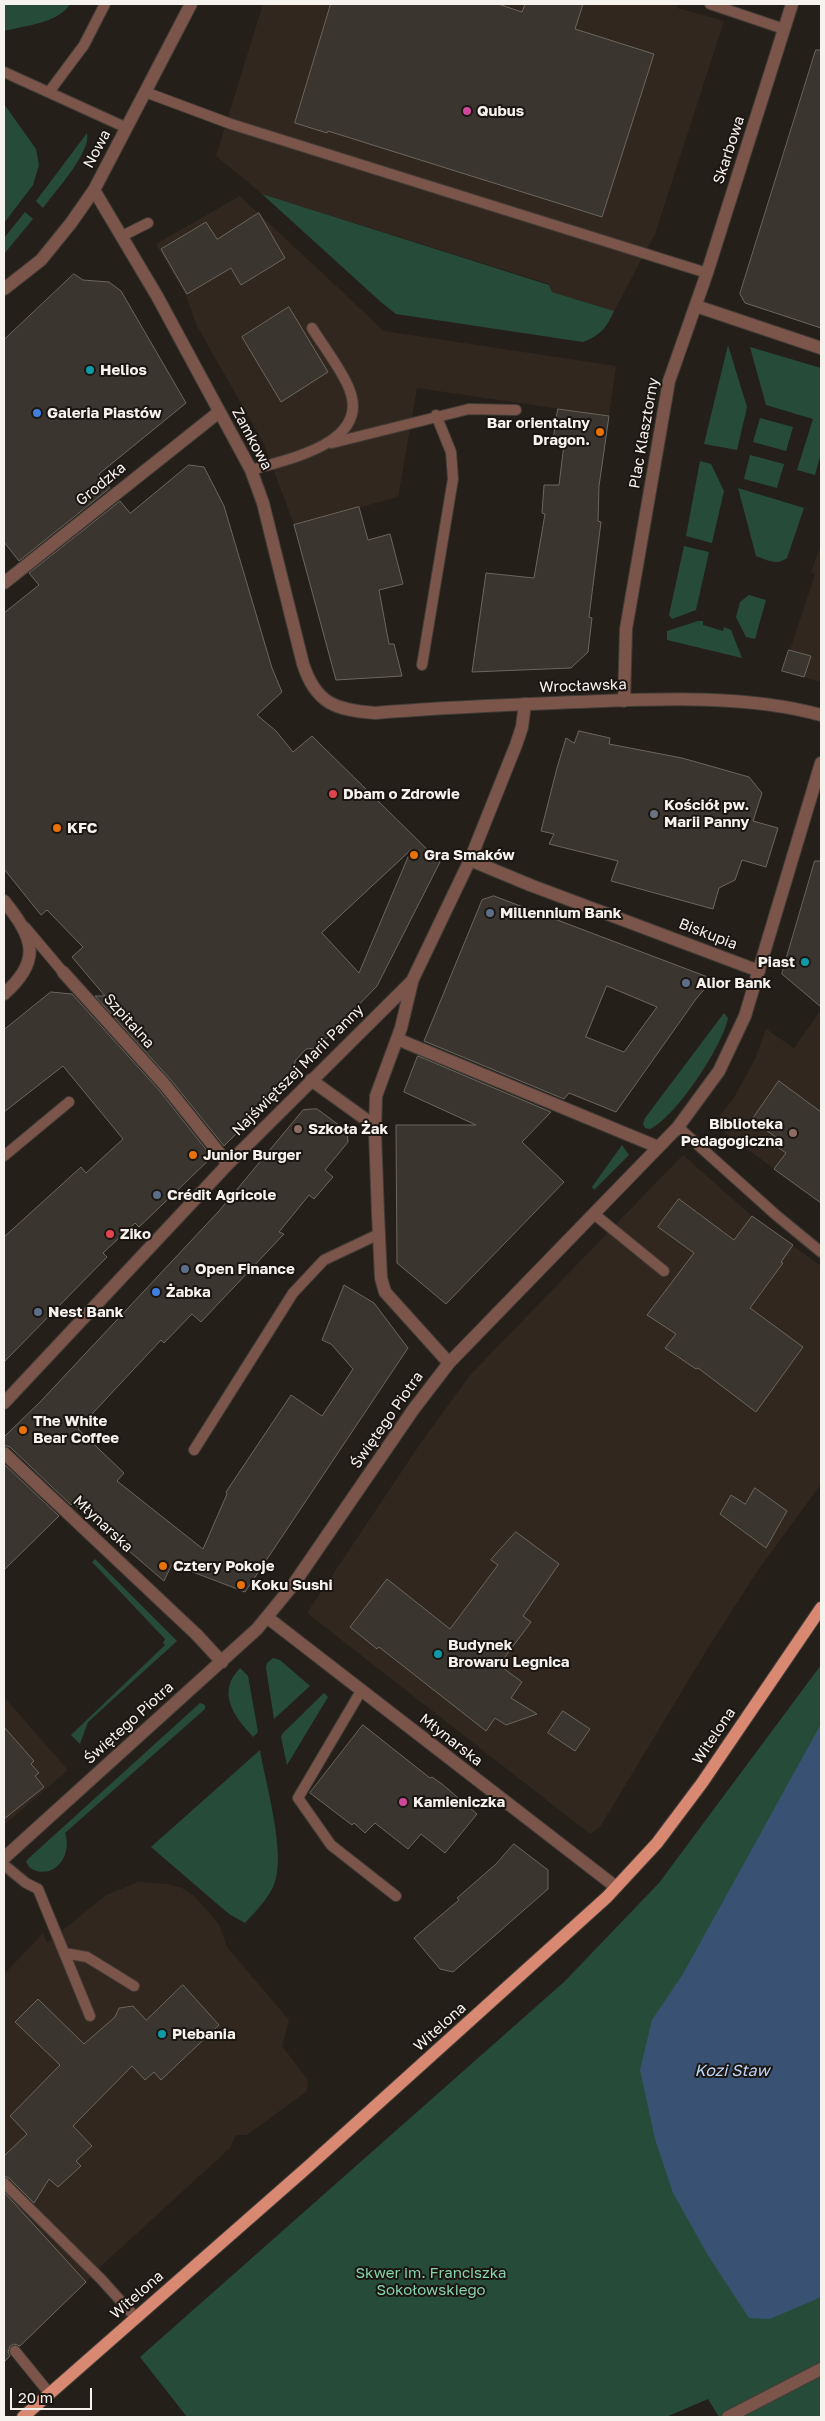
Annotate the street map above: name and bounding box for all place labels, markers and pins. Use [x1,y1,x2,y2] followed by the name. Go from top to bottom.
[477,102,524,120] place label: Qubus
[461,105,473,117] marker: Qubus
[100,361,147,379] place label: Helios
[84,364,96,376] marker: Helios
[47,404,161,422] place label: Galeria Piastów
[31,407,43,419] marker: Galeria Piastów
[487,414,590,449] place label: Bar orientalny Dragon.
[594,426,606,438] marker: Bar orientalny Dragon.
[343,785,460,803] place label: Dbam o Zdrowie
[327,788,339,800] marker: Dbam o Zdrowie
[664,796,749,831] place label: Kościół pw. Marii Panny
[648,808,660,820] marker: Kościół pw. Marii Panny
[67,819,97,837] place label: KFC
[51,822,63,834] marker: KFC
[424,846,515,864] place label: Gra Smaków
[408,849,420,861] marker: Gra Smaków
[500,904,621,922] place label: Millennium Bank
[484,907,496,919] marker: Millennium Bank
[758,953,795,971] place label: Piast
[799,956,811,968] marker: Piast
[696,974,771,992] place label: Alior Bank
[680,977,692,989] marker: Alior Bank
[681,1115,783,1150] place label: Biblioteka Pedagogiczna
[308,1120,388,1138] place label: Szkoła Żak
[292,1123,304,1135] marker: Szkoła Żak
[787,1127,799,1139] marker: Biblioteka Pedagogiczna
[203,1146,301,1164] place label: Junior Burger
[187,1149,199,1161] marker: Junior Burger
[167,1186,276,1204] place label: Crédit Agricole
[151,1189,163,1201] marker: Crédit Agricole
[120,1225,151,1243] place label: Ziko
[104,1228,116,1240] marker: Ziko
[195,1260,295,1278] place label: Open Finance
[179,1263,191,1275] marker: Open Finance
[166,1283,211,1301] place label: Żabka
[150,1286,162,1298] marker: Żabka
[48,1303,123,1321] place label: Nest Bank
[32,1306,44,1318] marker: Nest Bank
[33,1412,119,1447] place label: The White Bear Coffee
[17,1424,29,1436] marker: The White Bear Coffee
[173,1557,274,1575] place label: Cztery Pokoje
[157,1560,169,1572] marker: Cztery Pokoje
[251,1576,333,1594] place label: Koku Sushi
[235,1579,247,1591] marker: Koku Sushi
[448,1636,570,1671] place label: Budynek Browaru Legnica
[432,1648,444,1660] marker: Budynek Browaru Legnica
[413,1793,505,1811] place label: Kamieniczka
[397,1796,409,1808] marker: Kamieniczka
[172,2025,236,2043] place label: Plebania
[156,2028,168,2040] marker: Plebania

